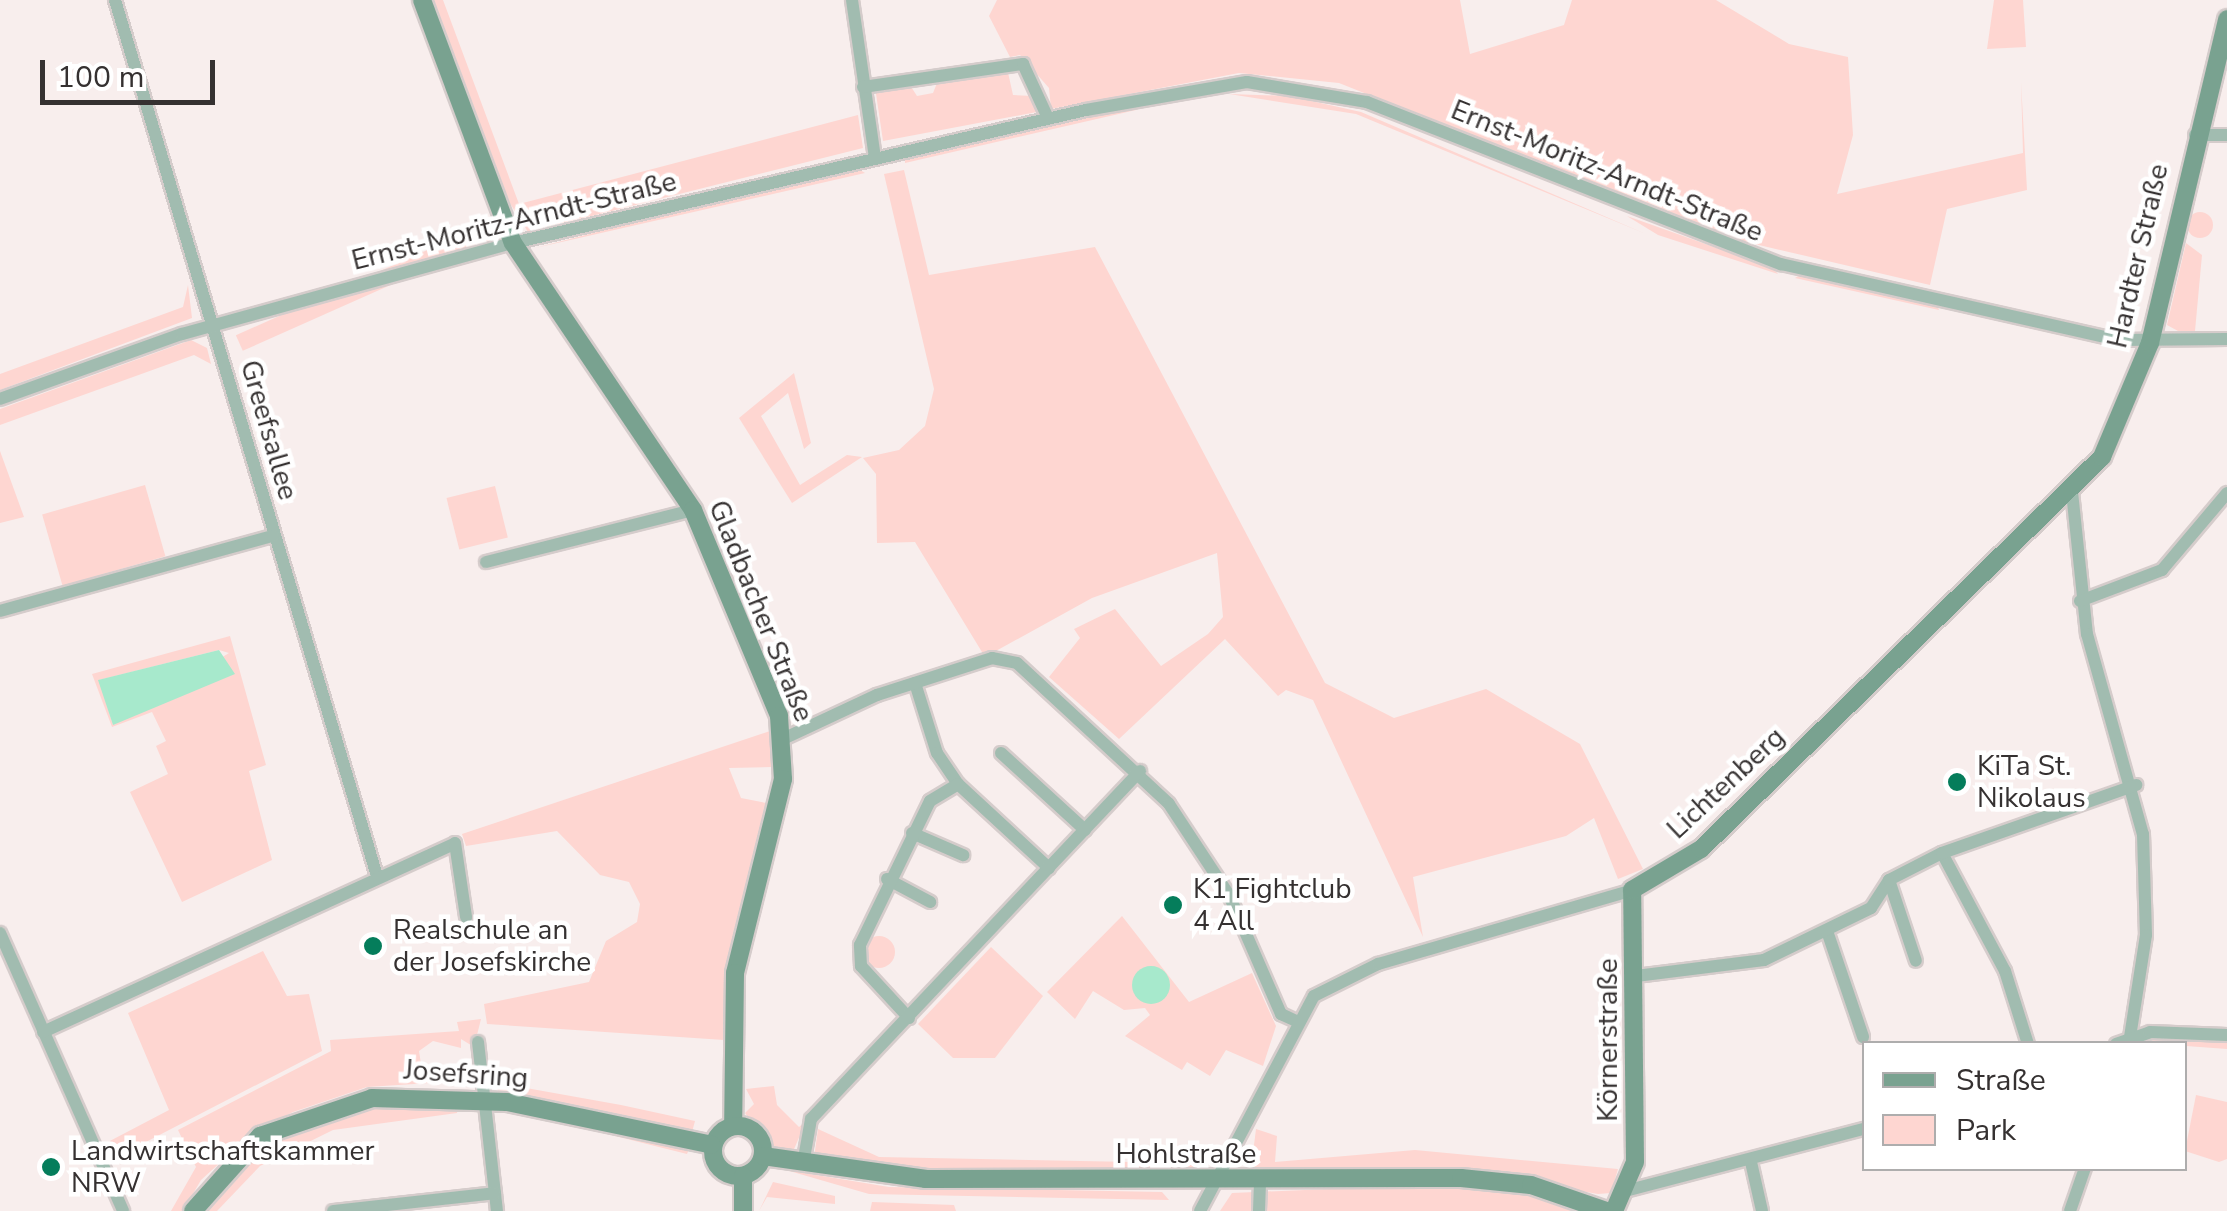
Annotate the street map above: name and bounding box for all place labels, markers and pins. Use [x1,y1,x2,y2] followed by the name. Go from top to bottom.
[1977,749,2086,815] place label: KiTa St. Nikolaus
[1946,771,1968,793] marker: KiTa St. Nikolaus
[1193,872,1352,938] place label: K1 Fightclub 4 All
[1162,894,1184,916] marker: K1 Fightclub 4 All
[393,913,591,979] place label: Realschule an der Josefskirche
[362,935,384,957] marker: Realschule an der Josefskirche
[71,1134,375,1200] place label: Landwirtschaftskammer NRW
[40,1156,62,1178] marker: Landwirtschaftskammer NRW

